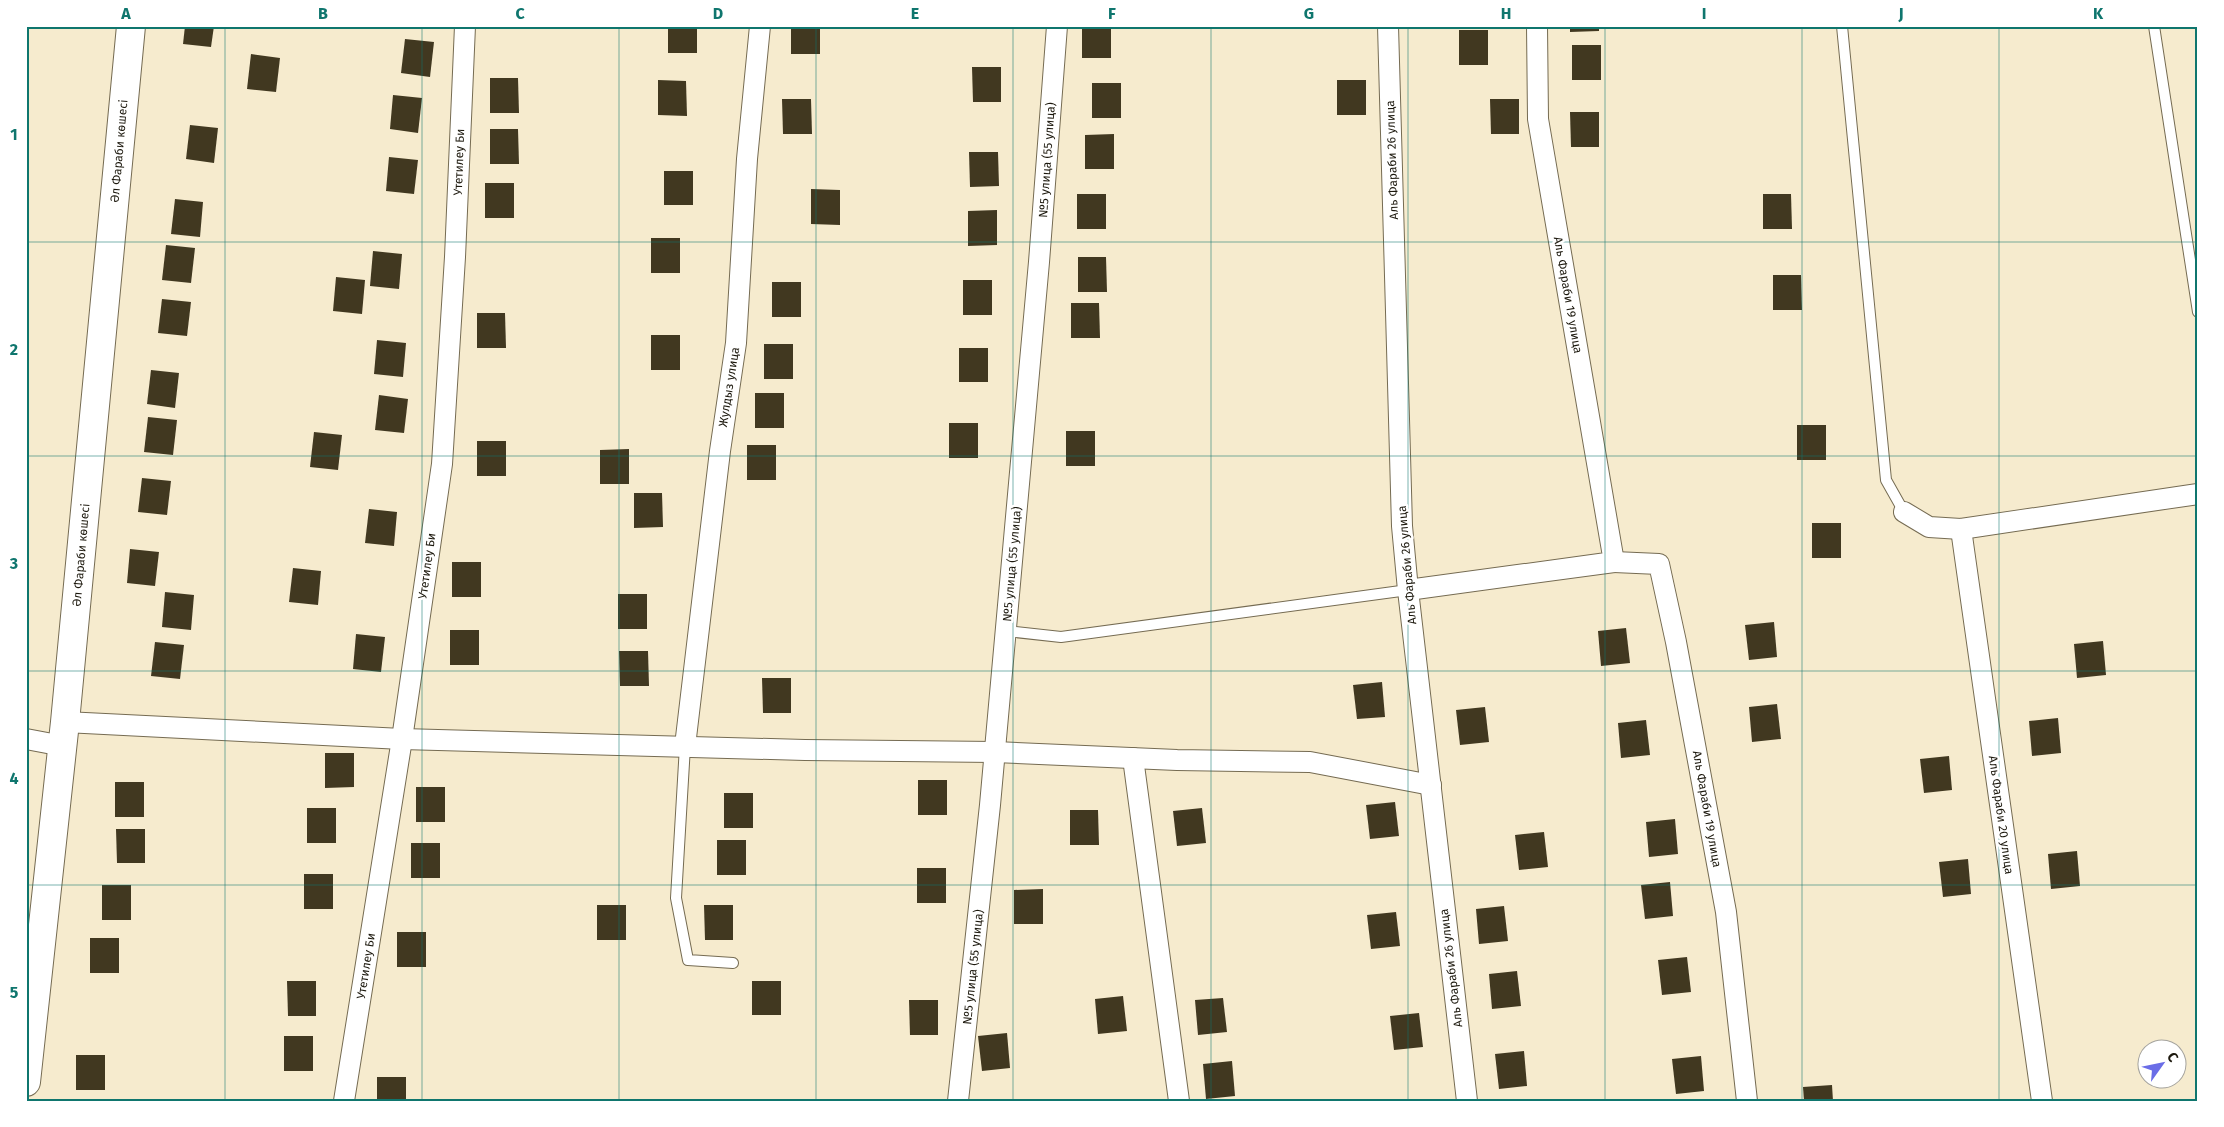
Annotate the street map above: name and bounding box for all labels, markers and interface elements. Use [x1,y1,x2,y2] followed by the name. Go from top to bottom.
[120,4,131,23] text: A
[318,4,328,23] text: B
[515,4,525,23] text: C
[713,4,723,23] text: D
[911,4,919,23] text: E
[1108,4,1116,23] text: F
[1304,4,1314,23] text: G
[1501,4,1511,23] text: H
[1702,4,1706,23] text: I
[1897,4,1904,23] text: J
[2093,4,2104,23] text: K
[108,99,130,203] street label: Әл Фараби көшесі
[1383,100,1401,220] street label: Аль Фараби 26 улица
[1036,102,1058,218] street label: №5 улица (55 улица)
[10,125,18,144] text: 1
[451,128,467,196] street label: Утетилеу Би
[1551,235,1585,355] street label: Аль Фараби 19 улица
[10,340,18,359] text: 2
[716,346,742,428] street label: Жулдыз улица
[70,503,92,607] street label: Әл Фараби көшесі
[1395,505,1419,625] street label: Аль Фараби 26 улица
[1000,506,1024,622] street label: №5 улица (55 улица)
[415,532,439,600] street label: Утетилеу Би
[9,554,18,573] text: 3
[1690,749,1724,869] street label: Аль Фараби 19 улица
[1986,755,2016,875] street label: Аль Фараби 20 улица
[9,769,19,788] text: 4
[1437,908,1465,1028] street label: Аль Фараби 26 улица
[960,909,986,1025] street label: №5 улица (55 улица)
[354,932,378,1000] street label: Утетилеу Би
[10,983,19,1002] text: 5
[2136,1040,2186,1090] north arrow
[2163,1049,2182,1065] text: С

